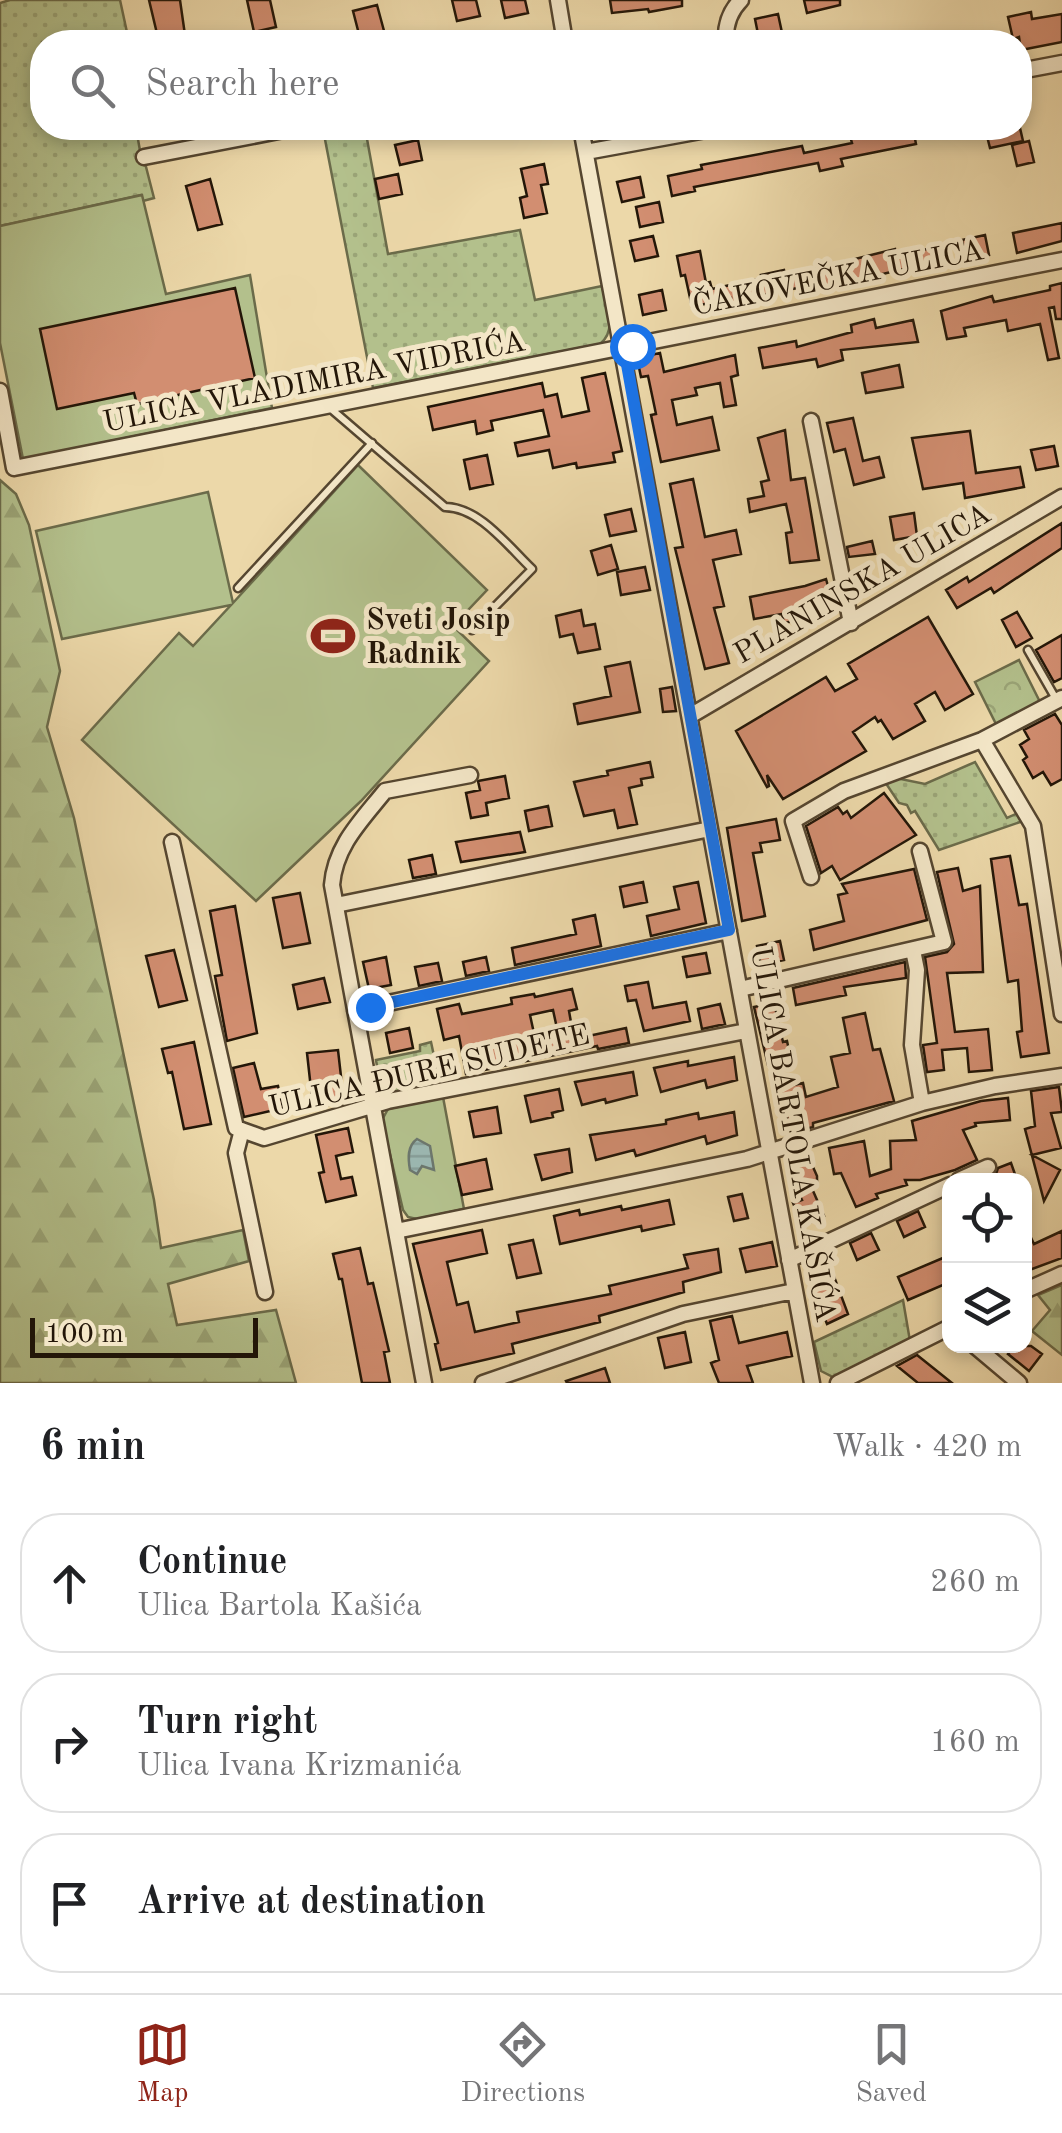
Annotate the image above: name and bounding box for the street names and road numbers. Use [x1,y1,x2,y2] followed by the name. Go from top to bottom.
[689,231,987,322] street label: ČAKOVEČKA ULICA
[100,322,528,439] street label: ULICA VLADIMIRA VIDRIĆA
[730,499,996,670] street label: PLANINSKA ULICA
[744,944,845,1324] street label: ULICA BARTOLA KAŠIĆA
[266,1020,593,1124] street label: ULICA ĐURE SUDETE

